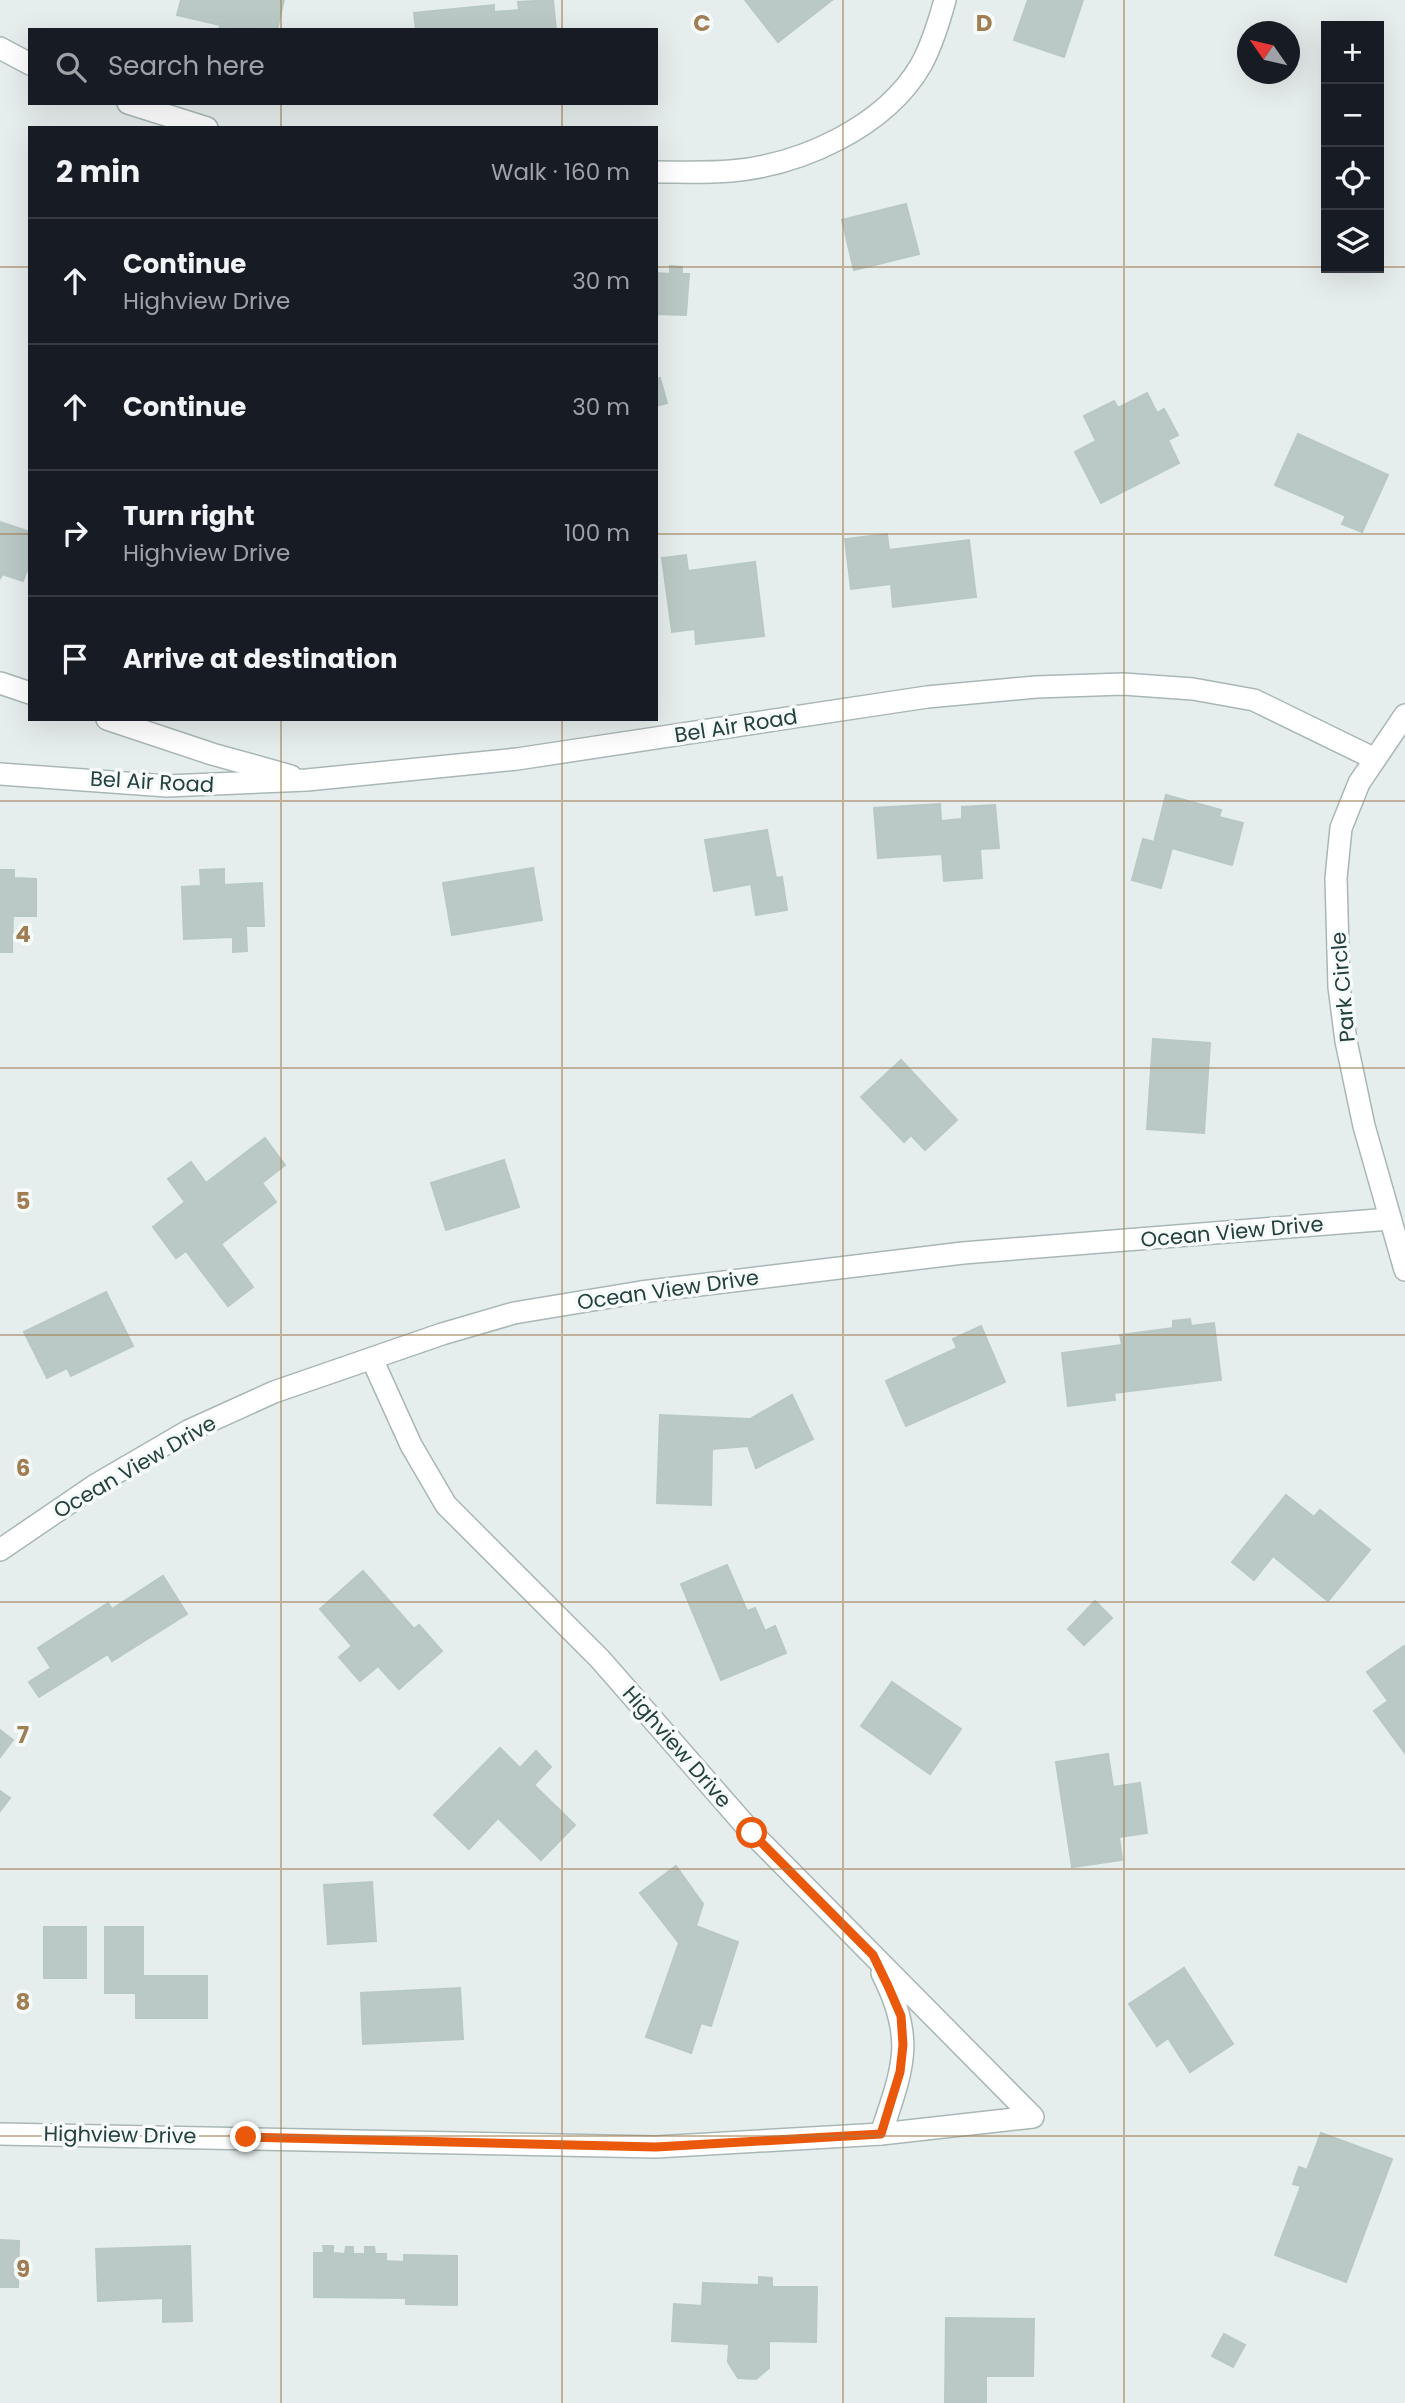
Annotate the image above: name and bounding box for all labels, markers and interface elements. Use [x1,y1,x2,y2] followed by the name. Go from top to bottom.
[693,7,711,39] text: C
[976,7,992,39] text: D
[1237,21,1300,84] north arrow
[1321,21,1384,273] map controls
[1321,21,1384,84] button: +
[28,28,658,105] search box
[52,48,90,86] icon: search
[108,48,265,84] text: Search here
[1321,84,1384,147] button: −
[1321,147,1384,210] button: locate
[56,150,140,193] text: 2 min
[491,156,630,188] text: Walk · 160 m
[1321,210,1384,273] button: layers
[123,246,246,282] text: Continue
[56,262,94,300] icon: ahead
[572,265,630,297] text: 30 m
[123,285,290,317] text: Highview Drive
[56,388,94,426] icon: ahead
[123,389,246,425] text: Continue
[572,391,630,423] text: 30 m
[123,498,255,534] text: Turn right
[56,514,94,552] icon: right
[564,517,630,549] text: 100 m
[123,537,290,569] text: Highview Drive
[56,640,94,678] icon: arrive
[123,641,398,677] text: Arrive at destination
[672,701,799,750] street label: Bel Air Road
[89,764,215,799] street label: Bel Air Road
[15,918,31,950] text: 4
[1323,931,1362,1043] street label: Park Circle
[16,1185,30,1217] text: 5
[1139,1209,1325,1254] street label: Ocean View Drive
[575,1262,761,1317] street label: Ocean View Drive
[48,1408,221,1525] street label: Ocean View Drive
[16,1452,30,1484] text: 6
[616,1680,738,1814] street label: Highview Drive
[17,1719,29,1751] text: 7
[736,1817,767,1848] route start
[16,1986,30,2018] text: 8
[43,2119,197,2150] street label: Highview Drive
[230,2121,261,2152] route end
[16,2253,30,2285] text: 9

